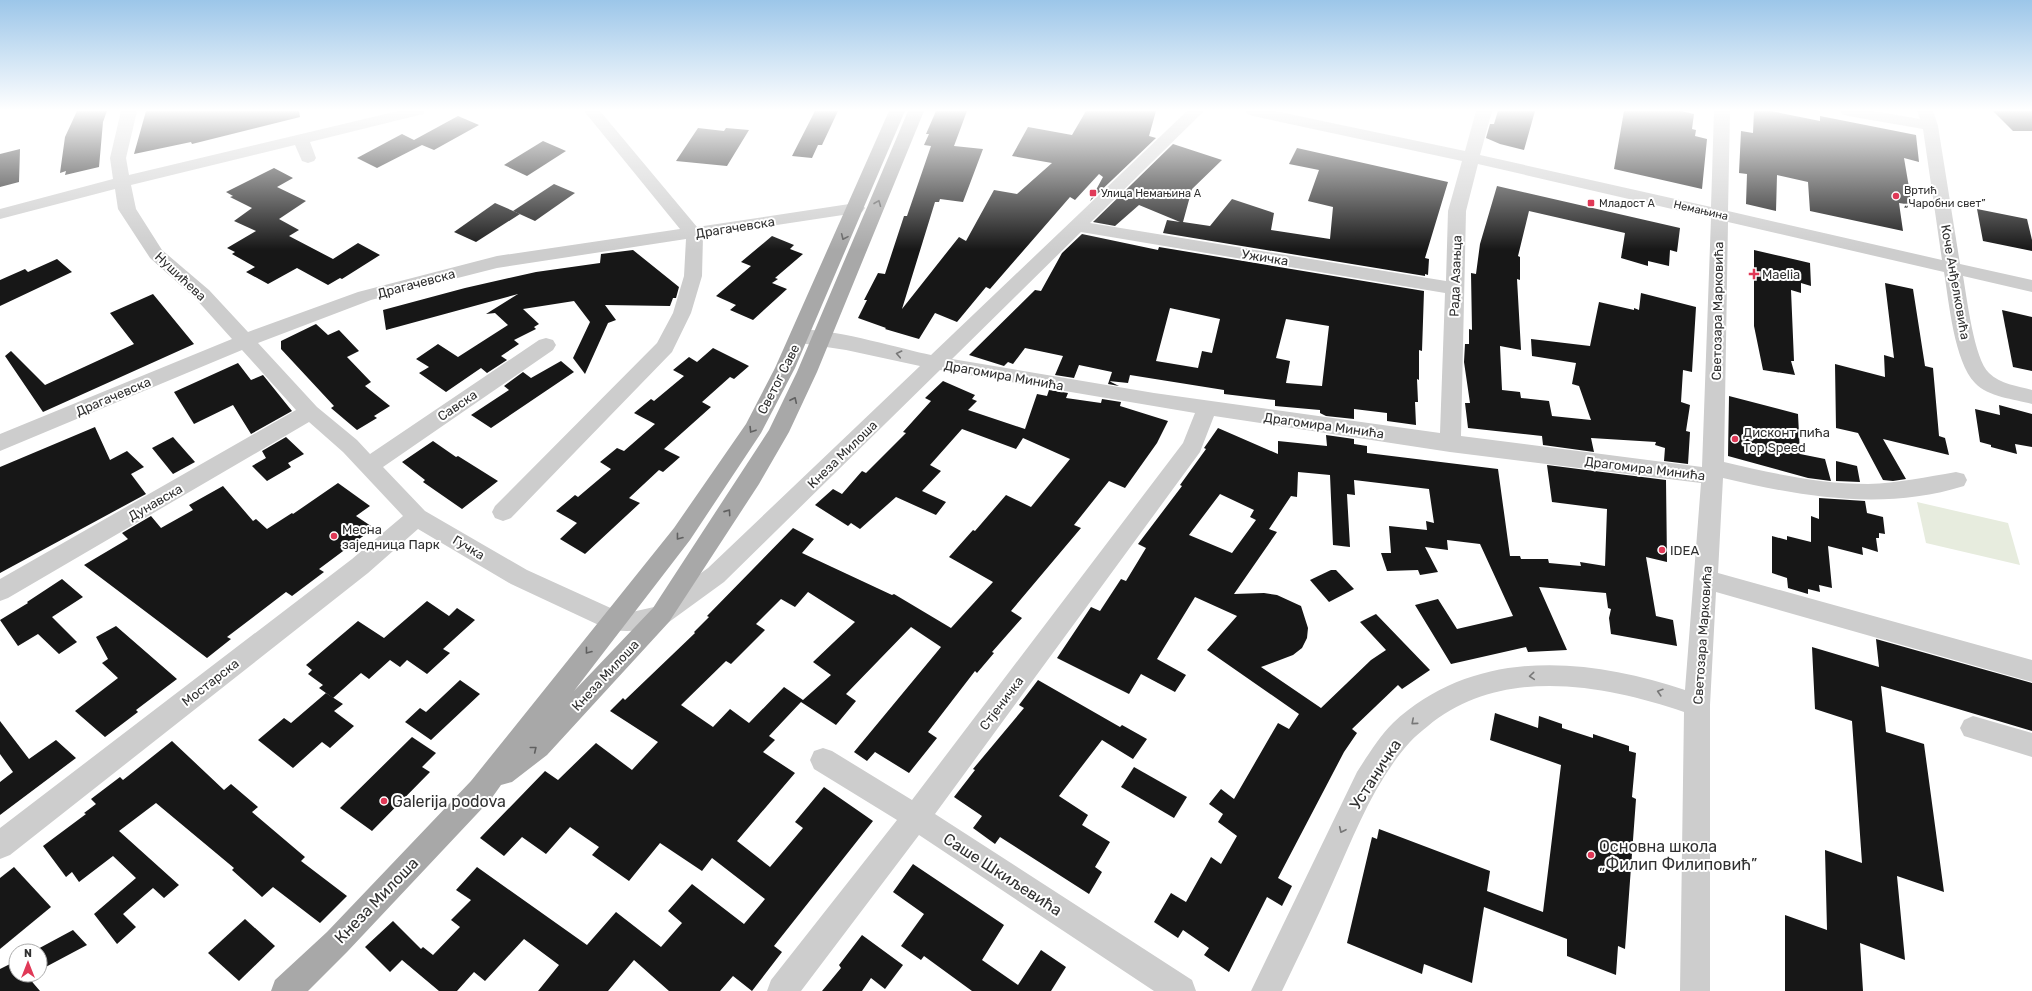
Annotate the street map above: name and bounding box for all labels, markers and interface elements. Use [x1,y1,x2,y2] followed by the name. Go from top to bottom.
[1904,184,1985,210] place label: Вртић „Чаробни свет”
[1101,187,1202,200] place label: Улица Немањина А
[1088,188,1098,198] marker: Улица Немањина А
[1891,191,1901,201] marker: Вртић „Чаробни свет”
[1599,197,1655,210] place label: Младост А
[1586,198,1596,208] marker: Младост А
[1672,198,1730,223] street label: Немањина
[874,200,882,207] one-way arrow
[694,214,776,241] street label: Драгачевска
[1938,223,1973,341] street label: Коче Анђелковића
[840,233,848,240] one-way arrow
[1447,235,1464,317] street label: Рада Азањца
[1709,241,1726,381] street label: Светозара Марковића
[1240,246,1289,269] street label: Ужичка
[152,249,209,304] street label: Нушићева
[376,266,457,301] street label: Драгачевска
[1762,267,1800,282] place label: Maelia
[1749,269,1759,279] marker: Maelia
[754,342,803,417] street label: Светог Саве
[896,351,902,359] one-way arrow
[943,358,1065,393] street label: Драгомира Минића
[73,374,153,419] street label: Драгачевска
[435,387,480,424] street label: Савска
[789,397,797,404] one-way arrow
[1263,410,1385,441] street label: Драгомира Минића
[804,417,880,491] street label: Кнеза Милоша
[1743,425,1830,455] place label: Дисконт пића Top Speed
[749,426,757,433] one-way arrow
[1730,434,1740,444] marker: Дисконт пића Top Speed
[1584,454,1706,483] street label: Драгомира Минића
[125,481,185,524] street label: Дунавска
[723,509,730,516] one-way arrow
[342,522,440,552] place label: Месна заједница Парк
[329,531,339,541] marker: Месна заједница Парк
[450,532,487,563] street label: Гучка
[676,533,683,540] one-way arrow
[1670,543,1699,558] place label: IDEA
[1657,545,1667,555] marker: IDEA
[1690,565,1715,705] street label: Светозара Марковића
[569,637,642,714] street label: Кнеза Милоша
[586,647,593,654] one-way arrow
[179,656,242,709] street label: Мостарска
[1529,671,1535,680] one-way arrow
[976,674,1026,733] street label: Стјеничка
[1657,688,1664,697] one-way arrow
[1411,718,1418,725] one-way arrow
[1346,736,1405,813] street label: Устаничка
[530,747,537,754] one-way arrow
[392,792,506,811] place label: Galerija podova
[379,796,389,806] marker: Galerija podova
[1339,825,1347,833] one-way arrow
[940,829,1066,920] street label: Саше Шкиљевића
[1599,837,1757,874] place label: Основна школа „Филип Филиповић”
[1586,850,1596,860] marker: Основна школа „Филип Филиповић”
[331,853,422,947] street label: Кнеза Милоша
[8,943,48,983] north arrow
[24,947,32,960] text: N

